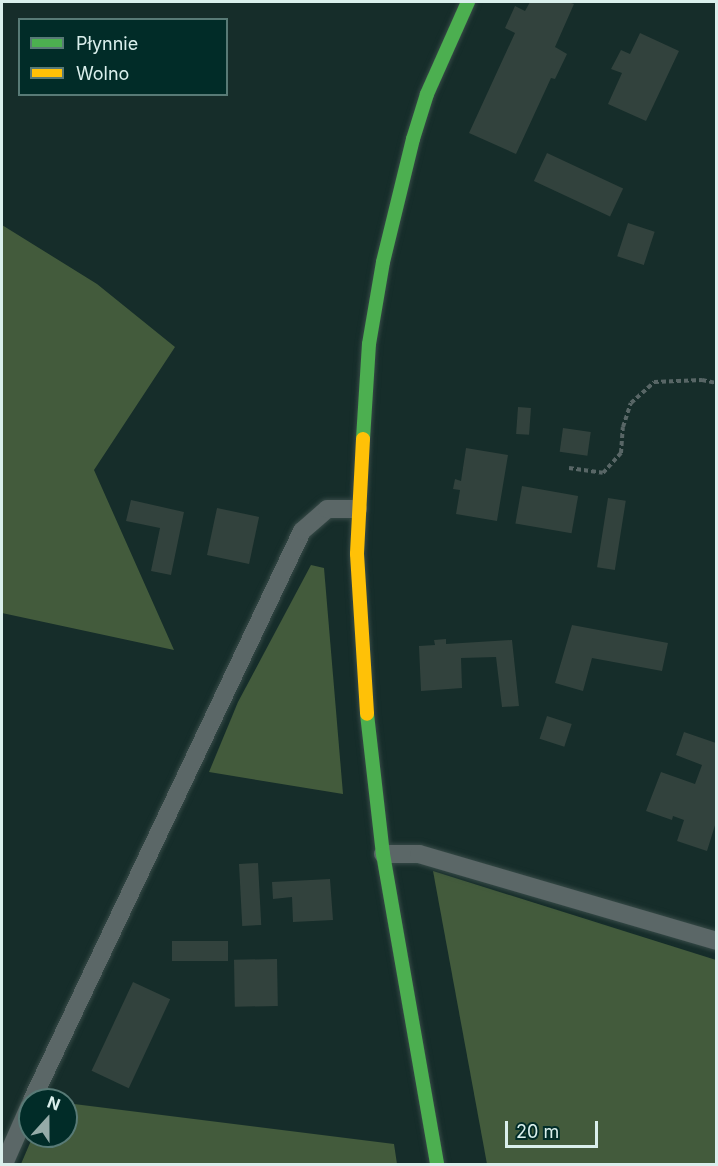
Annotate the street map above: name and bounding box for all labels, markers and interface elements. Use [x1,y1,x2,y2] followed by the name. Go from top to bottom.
[18,18,228,96] legend
[76,33,138,54] text: Płynnie
[76,63,129,84] text: Wolno
[18,1088,78,1148] north arrow
[44,1092,63,1115] text: N
[508,1109,601,1147] scale bar
[516,1121,559,1142] text: 20 m

